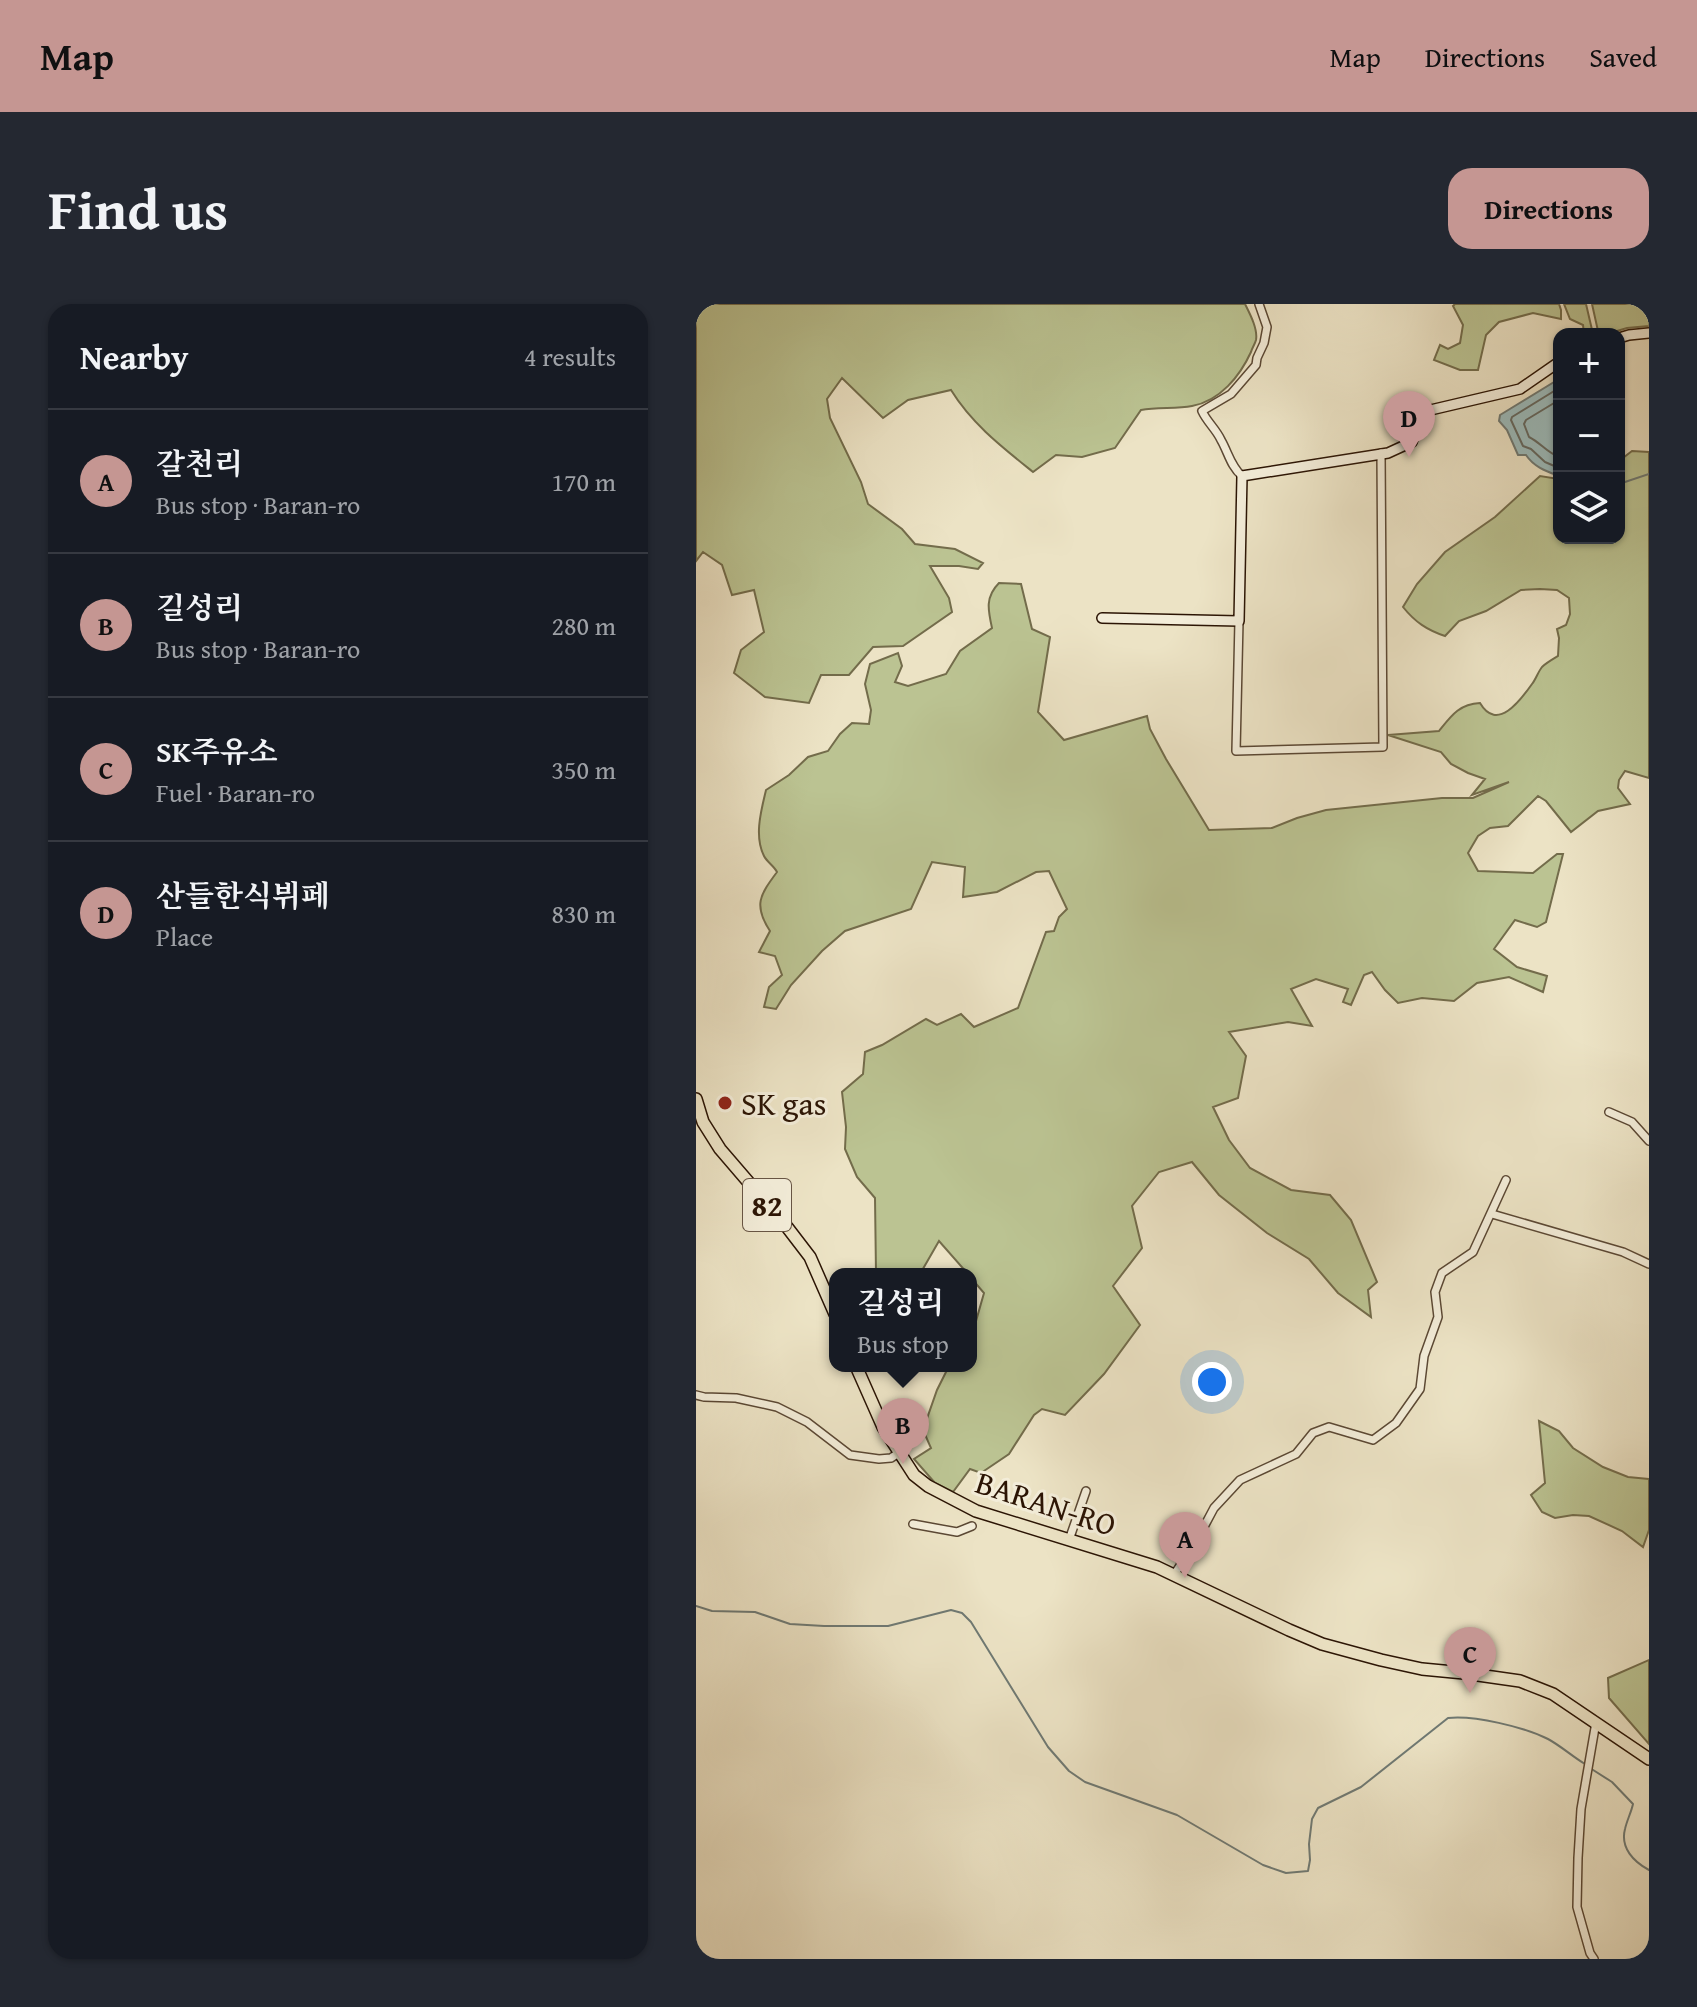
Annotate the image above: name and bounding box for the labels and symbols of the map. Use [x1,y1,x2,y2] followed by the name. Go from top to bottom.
[1383,391,1435,457] pin: D
[741,1080,826,1127] place label: SK gas
[716,1094,734,1112] marker: SK gas
[743,1179,791,1231] road number: 82
[1192,1362,1232,1402] your location
[877,1398,929,1464] pin: B
[970,1458,1122,1548] street label: BARAN-RO
[1159,1512,1211,1578] pin: A
[1444,1627,1496,1693] pin: C

